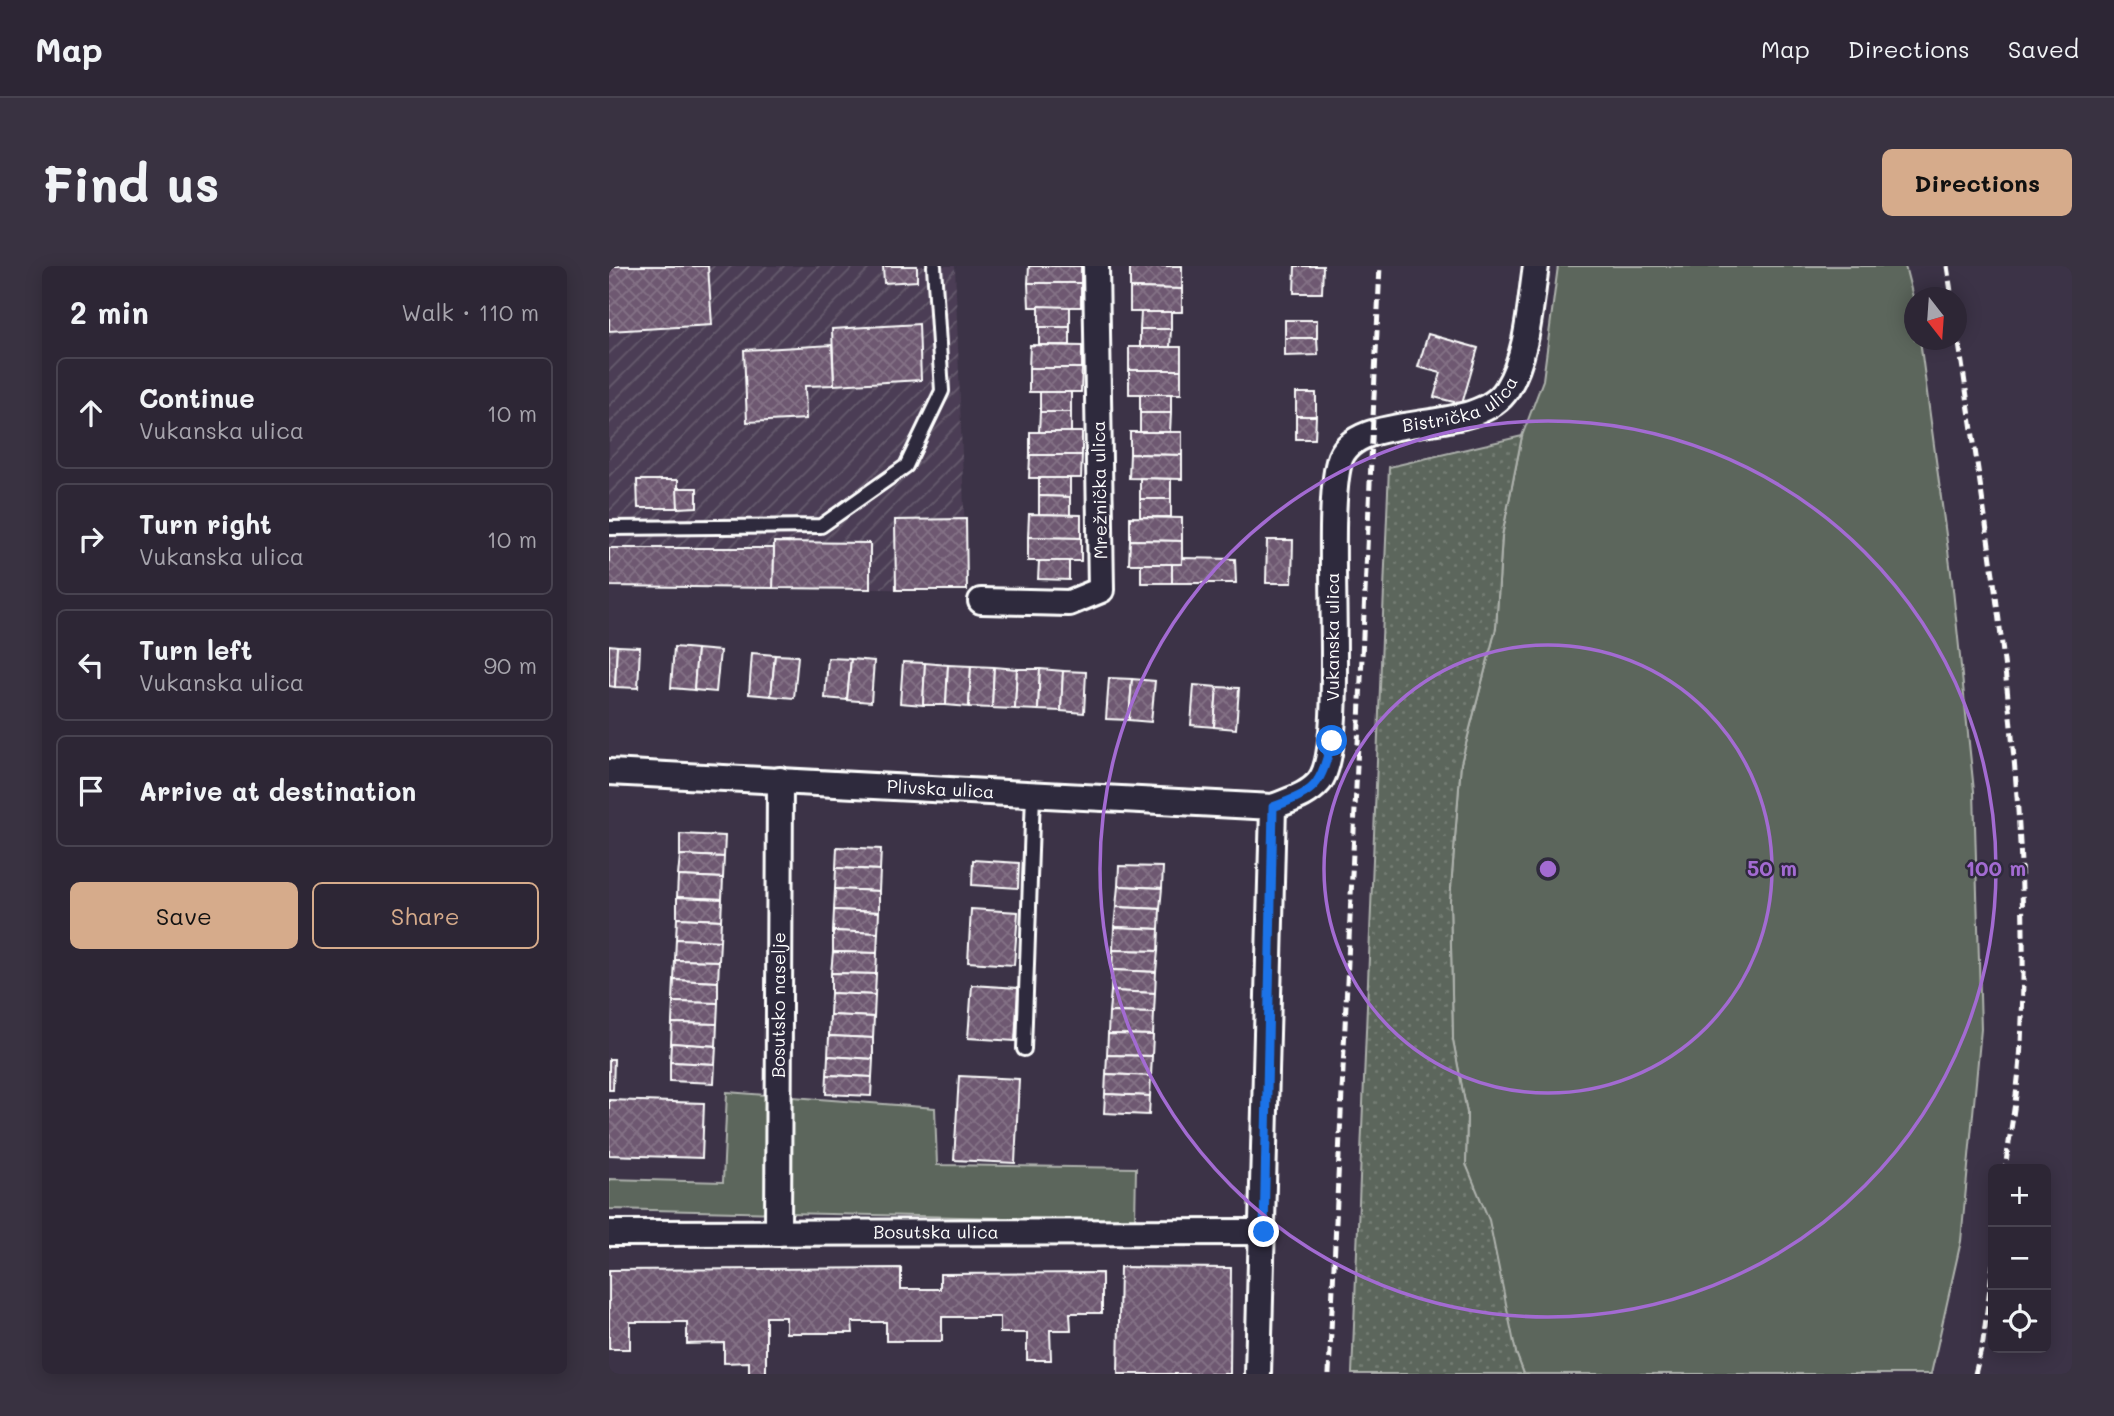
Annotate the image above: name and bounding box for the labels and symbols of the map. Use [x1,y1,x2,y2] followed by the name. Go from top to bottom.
[1904,287,1967,350] north arrow
[1400,372,1523,437] street label: Bistrička ulica
[1086,420,1112,560] street label: Mrežnička ulica
[1320,572,1344,702] street label: Vukanska ulica
[1316,725,1347,756] route start
[886,774,995,803] street label: Plivska ulica
[1747,854,1797,881] text: 50 m
[1966,854,2026,881] text: 100 m
[1536,857,1560,881] centre of rings
[766,932,790,1078] street label: Bosutsko naselje
[1248,1216,1279,1247] route end
[873,1219,999,1244] street label: Bosutska ulica

